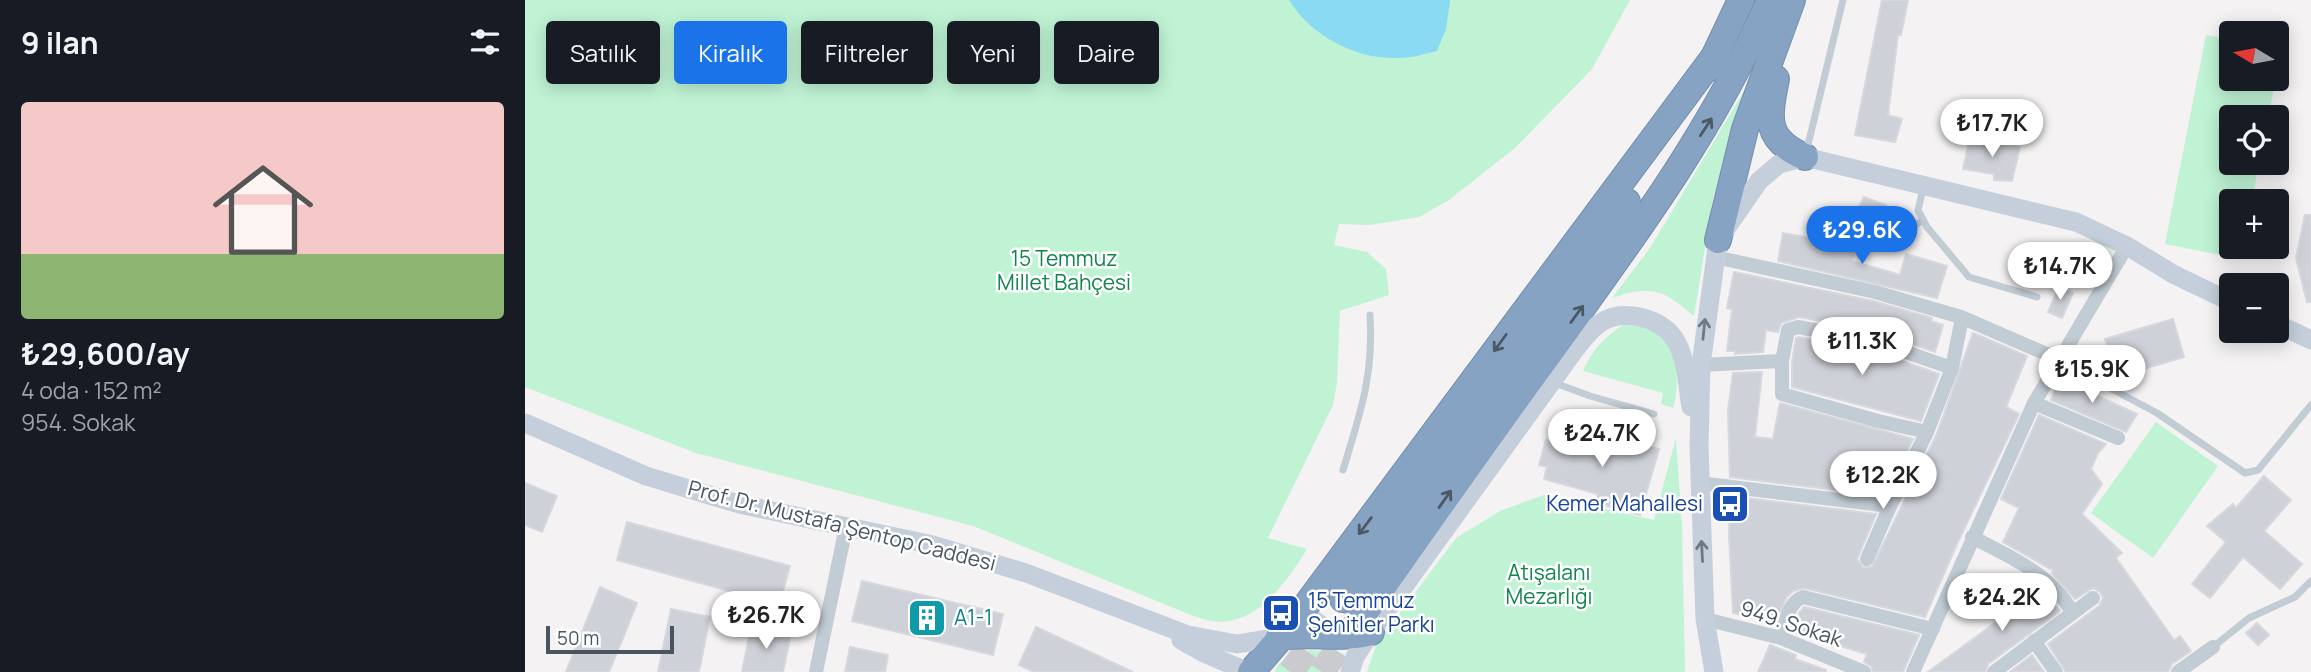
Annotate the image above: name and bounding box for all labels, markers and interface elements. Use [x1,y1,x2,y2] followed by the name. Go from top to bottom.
[546,21,660,84] chip: Satılık
[674,21,787,84] chip: Kiralık
[801,21,933,84] chip: Filtreler
[947,21,1040,84] chip: Yeni
[1054,21,1159,84] chip: Daire
[2219,21,2289,91] north arrow
[2219,21,2289,343] map controls
[21,22,99,63] text: 9 ilan
[466,23,504,61] icon: filters
[1935,100,2049,159] pin: ₺17.7K
[2219,105,2289,175] button: locate
[1956,106,2028,138] text: ₺17.7K
[1699,117,1713,137] one-way arrow
[200,147,326,273] icon: home
[2219,189,2289,259] button: +
[1805,206,1919,266] pin: ₺29.6K
[1822,213,1902,245] text: ₺29.6K
[2003,243,2117,302] pin: ₺14.7K
[997,244,1131,296] park label: 15 Temmuz Millet Bahçesi
[2024,249,2096,281] text: ₺14.7K
[2219,273,2289,343] button: −
[1570,305,1585,324] one-way arrow
[1698,318,1711,340] one-way arrow
[1805,318,1919,377] pin: ₺11.3K
[1827,324,1897,356] text: ₺11.3K
[21,333,190,374] text: ₺29,600/ay
[1493,333,1507,352] one-way arrow
[2035,346,2149,405] pin: ₺15.9K
[2055,352,2129,384] text: ₺15.9K
[21,374,162,406] text: 4 oda · 152 m²
[21,406,135,438] text: 954. Sokak
[1545,410,1659,469] pin: ₺24.7K
[1564,416,1640,448] text: ₺24.7K
[1826,452,1940,511] pin: ₺12.2K
[1846,458,1920,490] text: ₺12.2K
[685,473,999,577] street label: Prof. Dr. Mustafa Şentop Caddesi
[1709,483,1751,525] bus stop icon: Kemer Mahallesi
[1546,489,1703,517] place label: Kemer Mahallesi
[1438,490,1452,509] one-way arrow
[1357,516,1372,535] one-way arrow
[1695,540,1708,563] one-way arrow
[1506,558,1592,610] park label: Atışalanı Mezarlığı
[1945,574,2059,633] pin: ₺24.2K
[1963,580,2041,612] text: ₺24.2K
[1308,586,1435,638] place label: 15 Temmuz Şehitler Parkı
[709,592,823,651] pin: ₺26.7K
[1260,592,1302,634] bus stop icon: 15 Temmuz Şehitler Parkı
[1737,593,1846,653] street label: 949. Sokak
[906,597,948,639] building icon: A1-1
[727,598,805,630] text: ₺26.7K
[954,603,993,631] place label: A1-1
[546,623,674,655] scale bar
[557,625,599,651] text: 50 m

